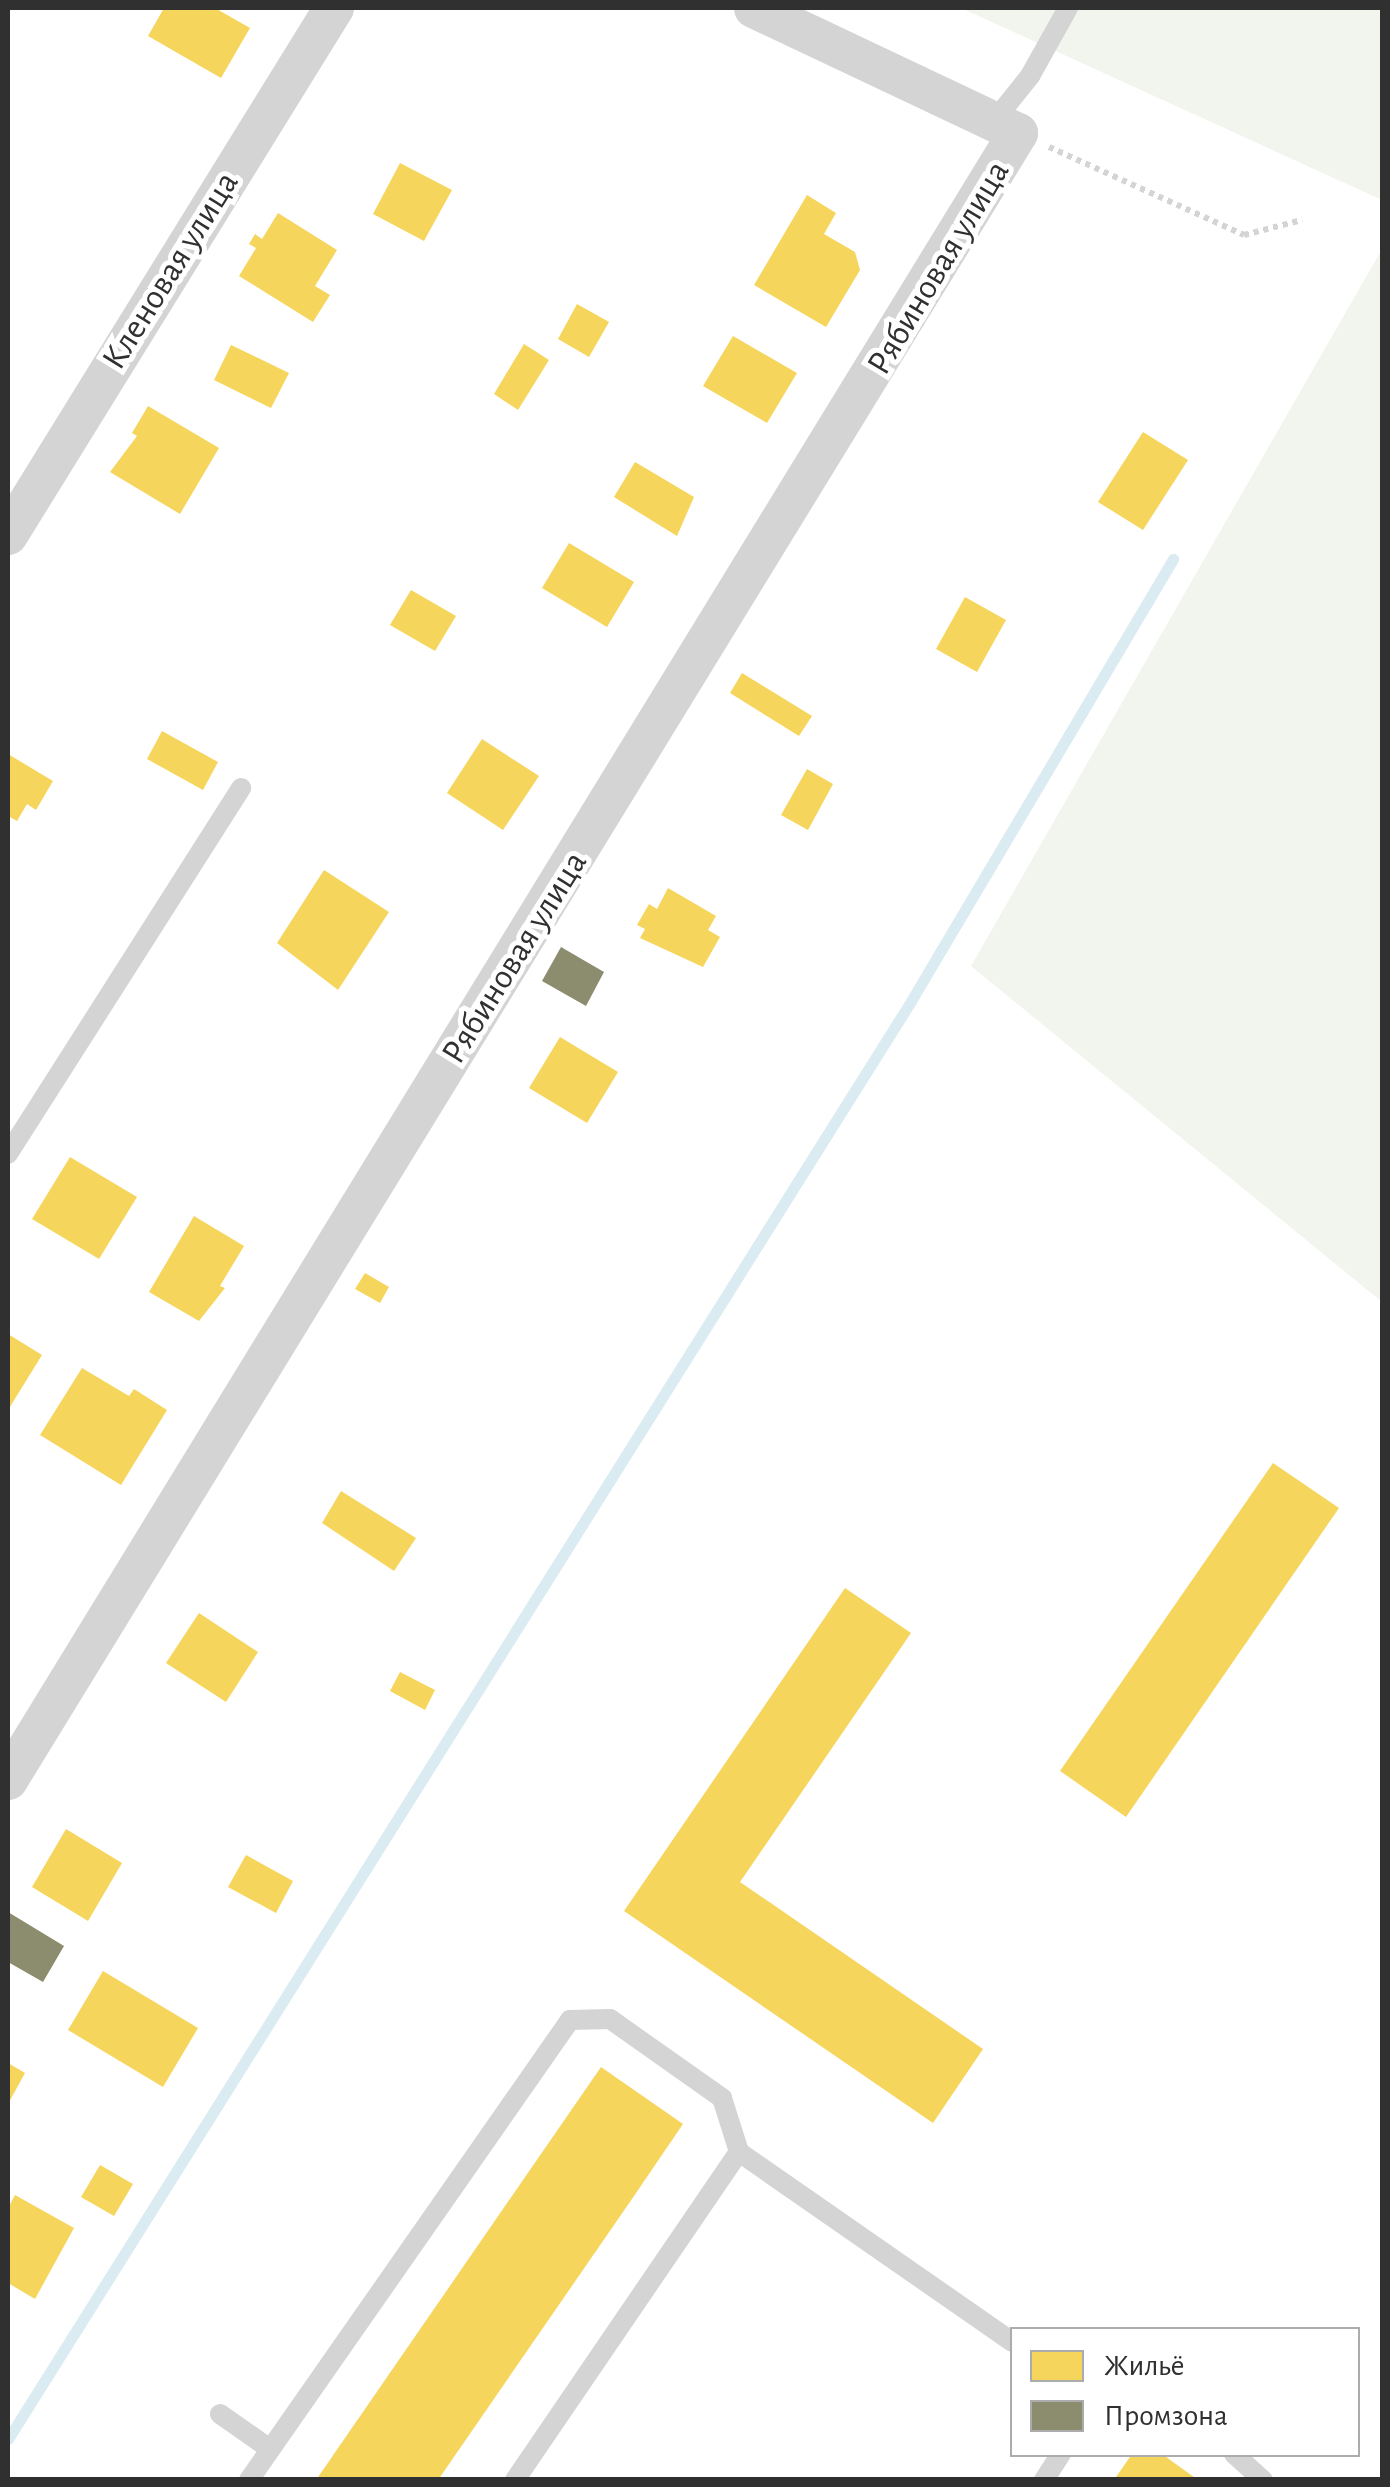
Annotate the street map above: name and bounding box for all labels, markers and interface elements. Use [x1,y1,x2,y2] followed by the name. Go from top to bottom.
[859,153,1019,383] street label: Рябиновая улица
[93,164,249,378] street label: Кленовая улица
[433,844,597,1072] street label: Рябиновая улица
[1010,2327,1360,2457] legend
[1104,2351,1185,2381] text: Жильё
[1104,2401,1228,2431] text: Промзона

